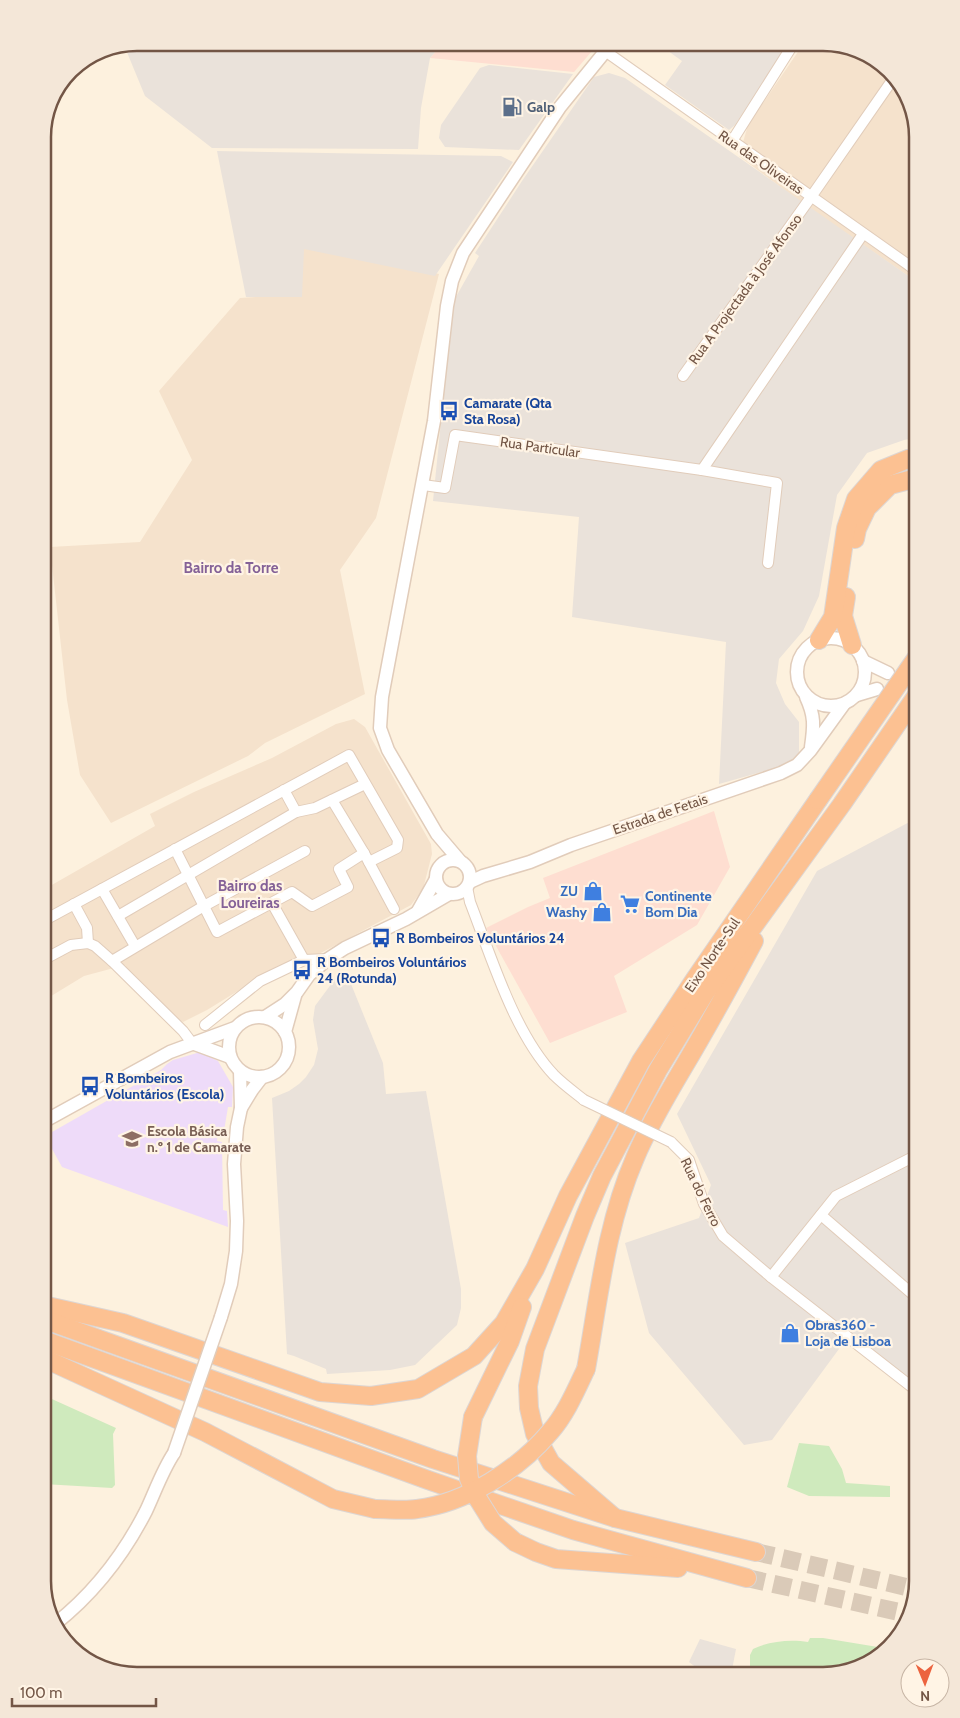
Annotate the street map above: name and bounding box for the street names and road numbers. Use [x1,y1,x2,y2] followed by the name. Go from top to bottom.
[715,126,807,198] street label: Rua das Oliveiras
[684,210,806,368] street label: Rua A Projectada à José Afonso
[499,433,582,462] street label: Rua Particular
[610,789,710,839] street label: Estrada de Fetais
[680,914,744,996] street label: Eixo Norte-Sul
[677,1155,726,1230] street label: Rua do Ferro

